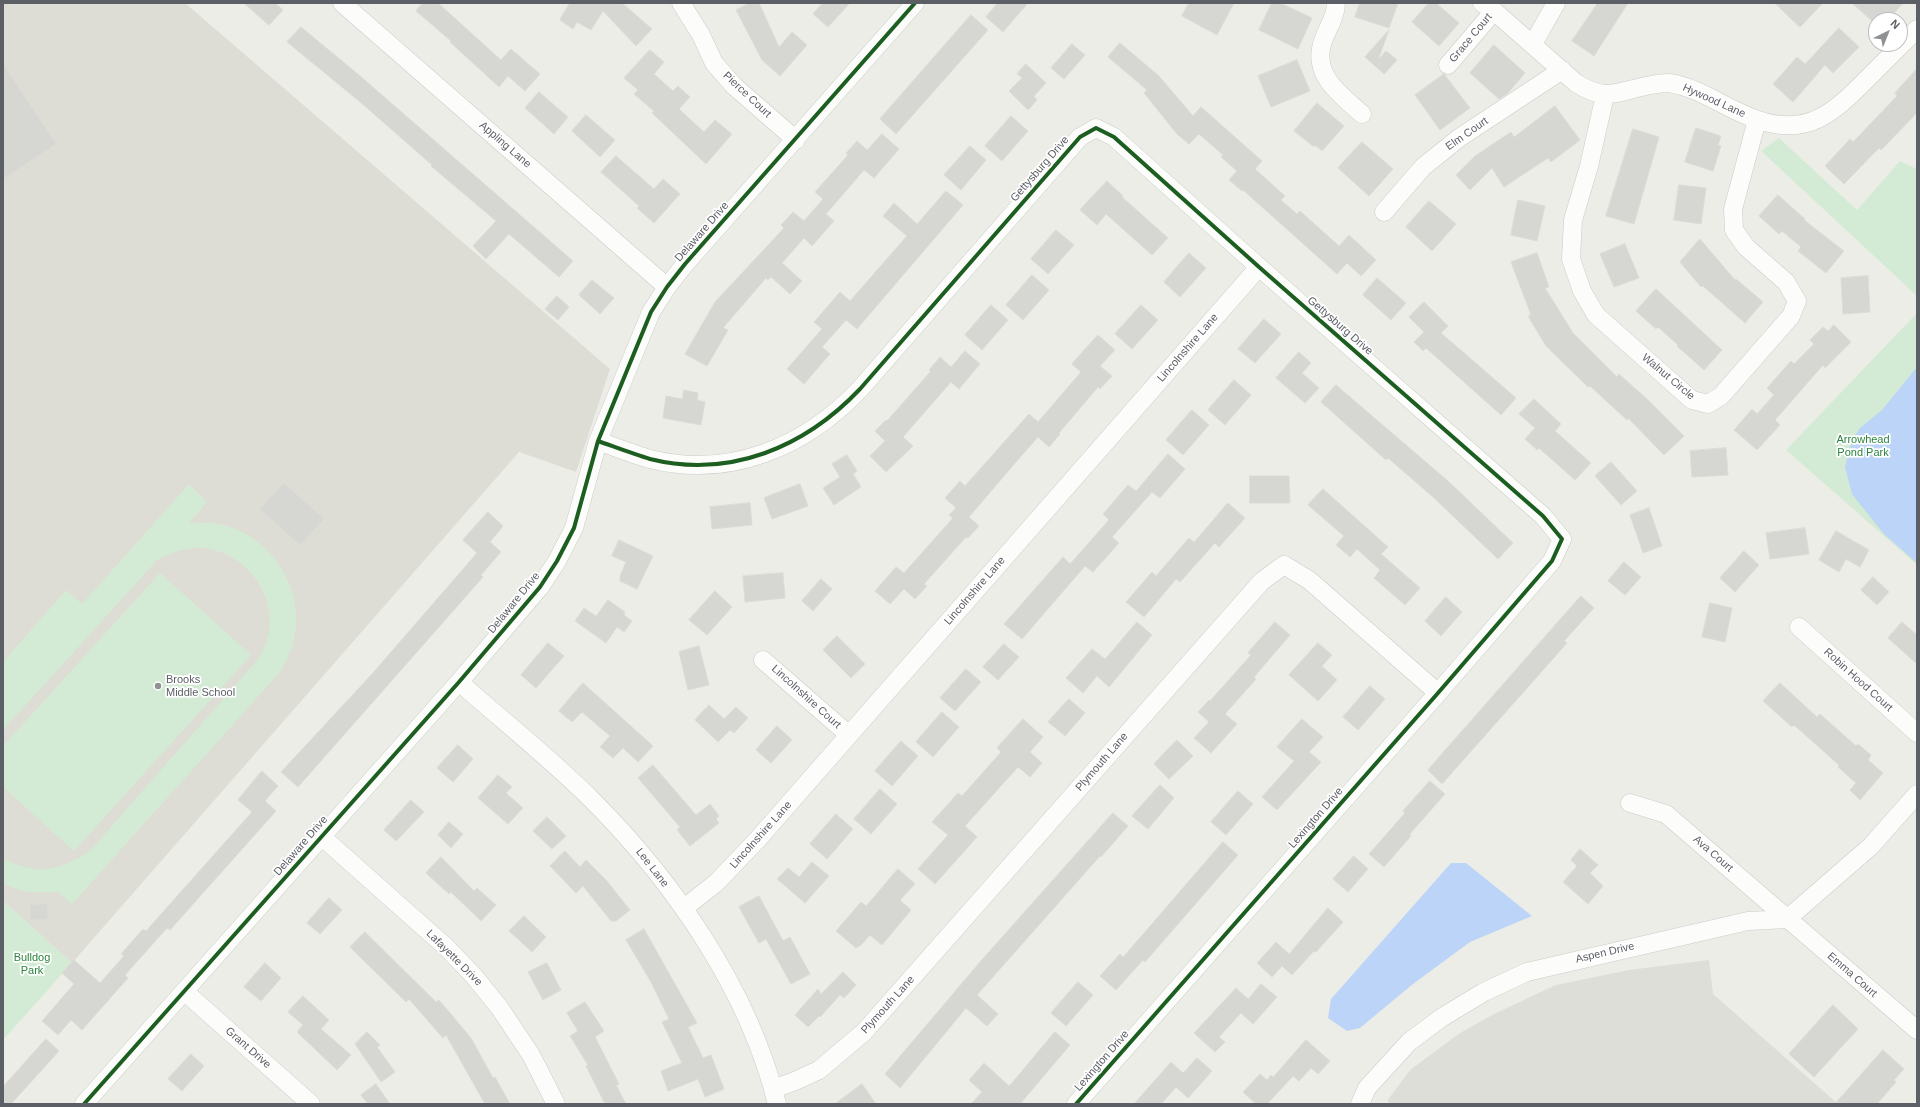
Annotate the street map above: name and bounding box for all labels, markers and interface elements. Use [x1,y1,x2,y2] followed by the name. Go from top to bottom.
[1447,11,1495,65] street label: Grace Court
[1868,12,1908,52] north arrow
[1888,17,1902,31] text: N
[720,69,774,121] street label: Pierce Court
[1681,81,1747,121] street label: Hywood Lane
[1443,115,1491,153] street label: Elm Court
[476,119,534,171] street label: Appling Lane
[1008,134,1072,204] street label: Gettysburg Drive
[672,199,732,265] street label: Delaware Drive
[1305,294,1375,358] street label: Gettysburg Drive
[1155,311,1221,385] street label: Lincolnshire Lane
[1639,351,1697,403] street label: Walnut Circle
[1836,433,1890,459] park label: Arrowhead Pond Park
[942,554,1008,628] street label: Lincolnshire Lane
[485,570,543,636] street label: Delaware Drive
[1821,646,1895,714] street label: Robin Hood Court
[769,662,843,732] street label: Lincolnshire Court
[166,673,235,699] place label: Brooks Middle School
[153,681,163,691] marker: Brooks Middle School
[1073,730,1131,794] street label: Plymouth Lane
[1286,785,1346,851] street label: Lexington Drive
[727,799,795,871] street label: Lincolnshire Lane
[271,813,331,879] street label: Delaware Drive
[1690,833,1736,875] street label: Ava Court
[633,846,671,890] street label: Lee Lane
[423,927,485,989] street label: Lafayette Drive
[1574,940,1636,966] street label: Aspen Drive
[1824,950,1880,1000] street label: Emma Court
[14,951,50,977] park label: Bulldog Park
[859,973,917,1037] street label: Plymouth Lane
[222,1025,274,1071] street label: Grant Drive
[1072,1028,1132,1094] street label: Lexington Drive

